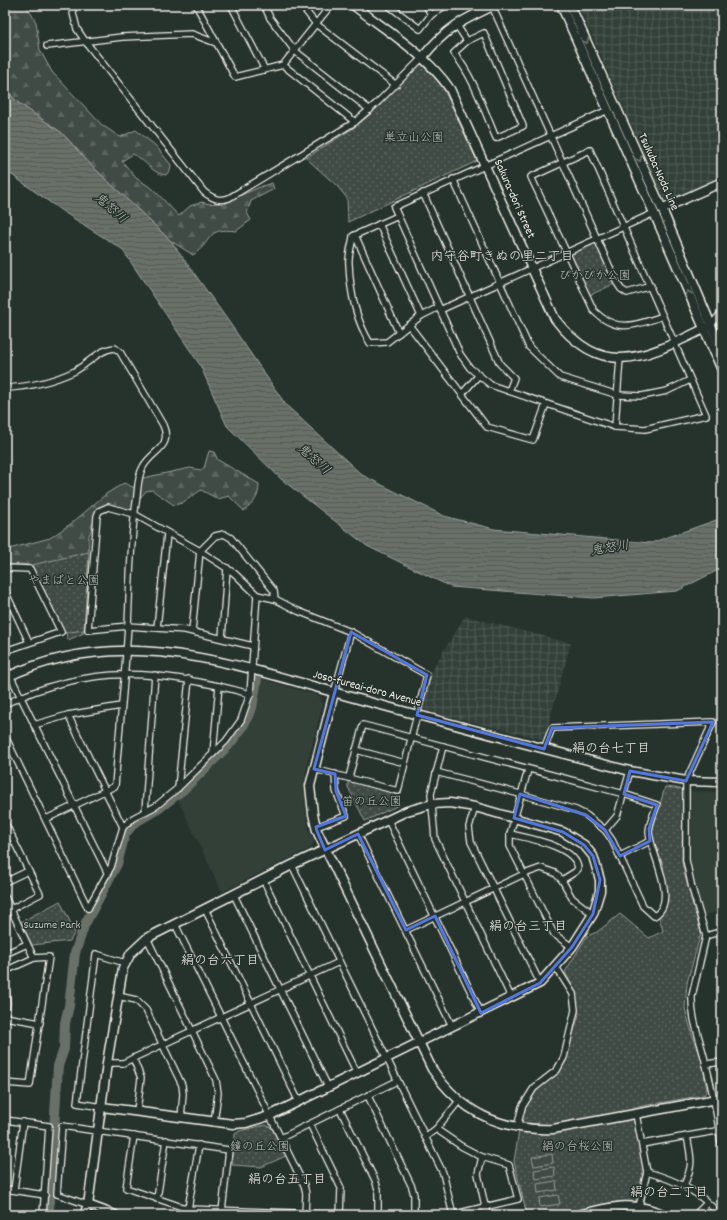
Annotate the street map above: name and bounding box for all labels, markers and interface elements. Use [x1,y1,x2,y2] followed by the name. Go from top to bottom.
[581,36,589,44] one-way arrow
[384,130,444,147] park label: 巣立山公園
[633,131,683,213] street label: Tsukuba-Noda Line
[634,155,642,163] one-way arrow
[489,157,539,242] street label: Sakura-dori Street
[89,189,131,229] water label: 鬼怒川
[430,248,574,267] district label: 内守谷町きぬの里二丁目
[559,268,631,285] park label: ぴかぴか公園
[685,289,693,296] one-way arrow
[292,440,334,480] water label: 鬼怒川
[589,537,631,561] water label: 鬼怒川
[28,573,100,590] park label: やまばと公園
[311,666,423,712] street label: Joso-fureai-doro Avenue
[572,740,650,759] district label: 絹の台七丁目
[342,794,402,811] park label: 笛の丘公園
[24,917,81,934] park label: Suzume Park
[489,918,567,937] district label: 絹の台三丁目
[181,952,259,971] district label: 絹の台六丁目
[230,1139,290,1156] park label: 鐘の丘公園
[542,1139,614,1156] park label: 絹の台桜公園
[248,1171,326,1190] district label: 絹の台五丁目
[630,1184,708,1203] district label: 絹の台二丁目

